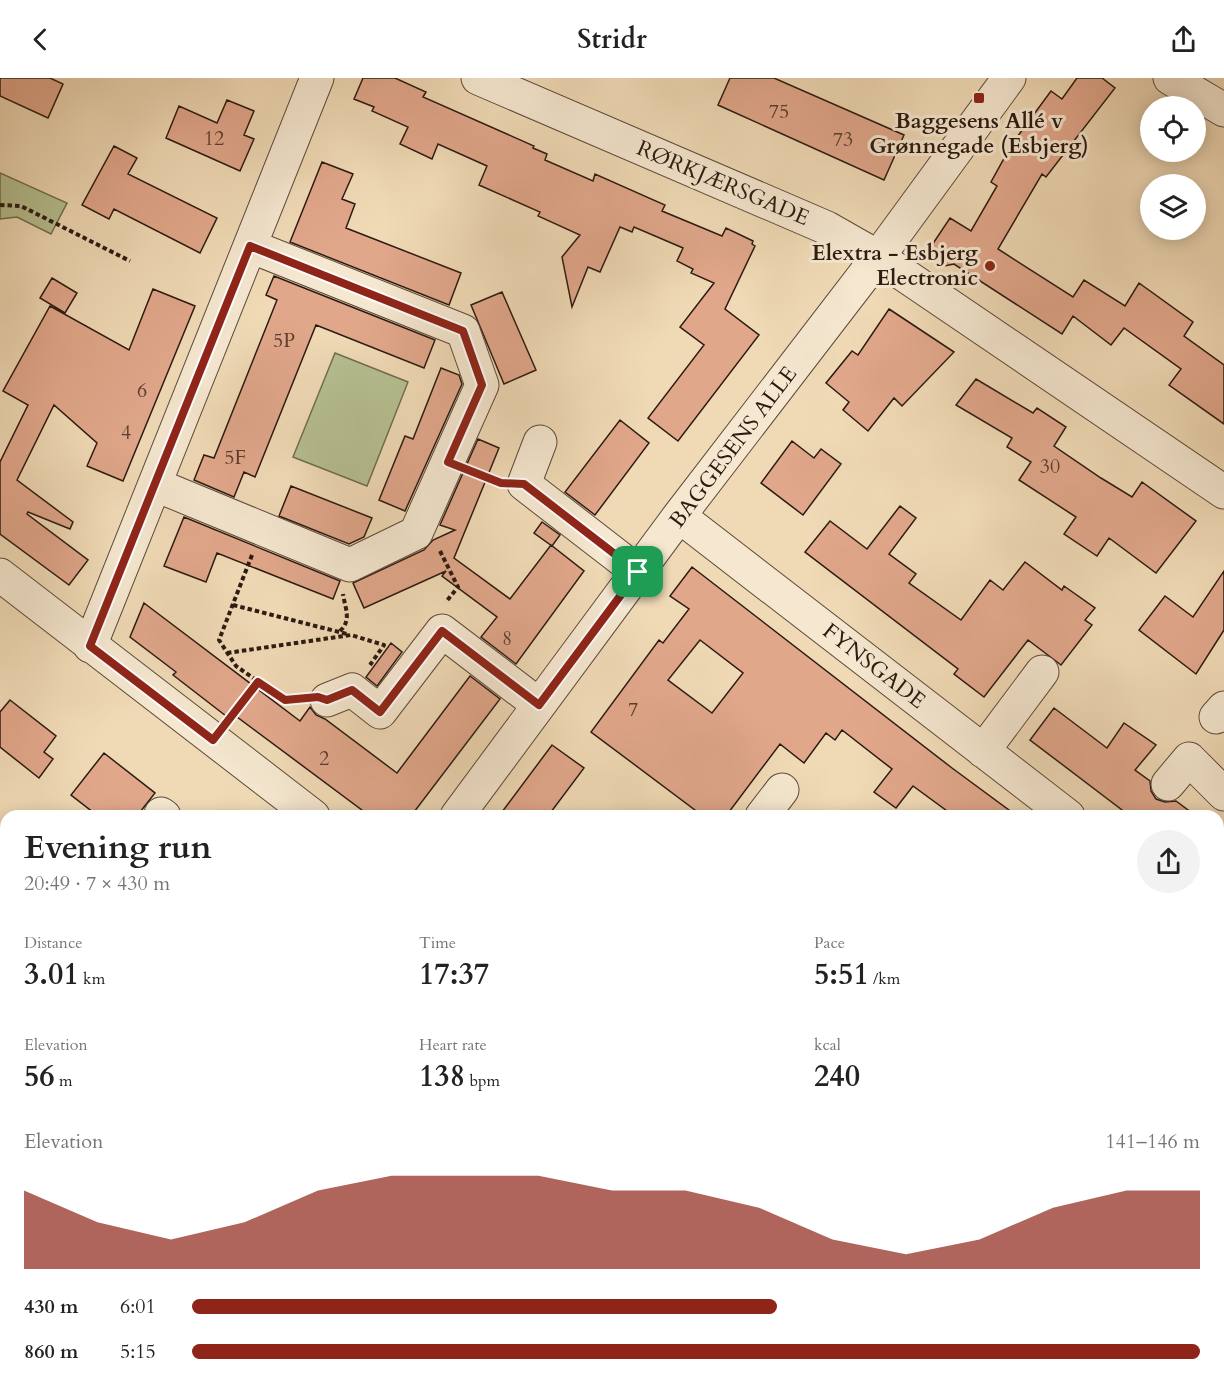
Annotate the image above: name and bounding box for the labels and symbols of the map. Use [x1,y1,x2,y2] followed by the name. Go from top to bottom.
[972,91,986,105] marker: Baggesens Allé v Grønnegade (Esbjerg)
[769,98,789,125] house number: 75
[869,106,1089,161] place label: Baggesens Allé v Grønnegade (Esbjerg)
[204,125,224,152] house number: 12
[833,126,853,153] house number: 73
[632,133,814,233] street label: RØRKJÆRSGADE
[812,238,979,293] place label: Elextra - Esbjerg Electronic
[983,259,997,273] marker: Elextra - Esbjerg Electronic
[273,327,295,354] house number: 5P
[662,360,804,534] street label: BAGGESENS ALLE
[137,377,147,404] house number: 6
[121,419,131,446] house number: 4
[224,444,246,471] house number: 5F
[1040,453,1060,480] house number: 30
[612,546,663,597] pin
[816,616,932,716] street label: FYNSGADE
[502,625,512,652] house number: 8
[628,696,638,723] house number: 7
[319,745,329,772] house number: 2

